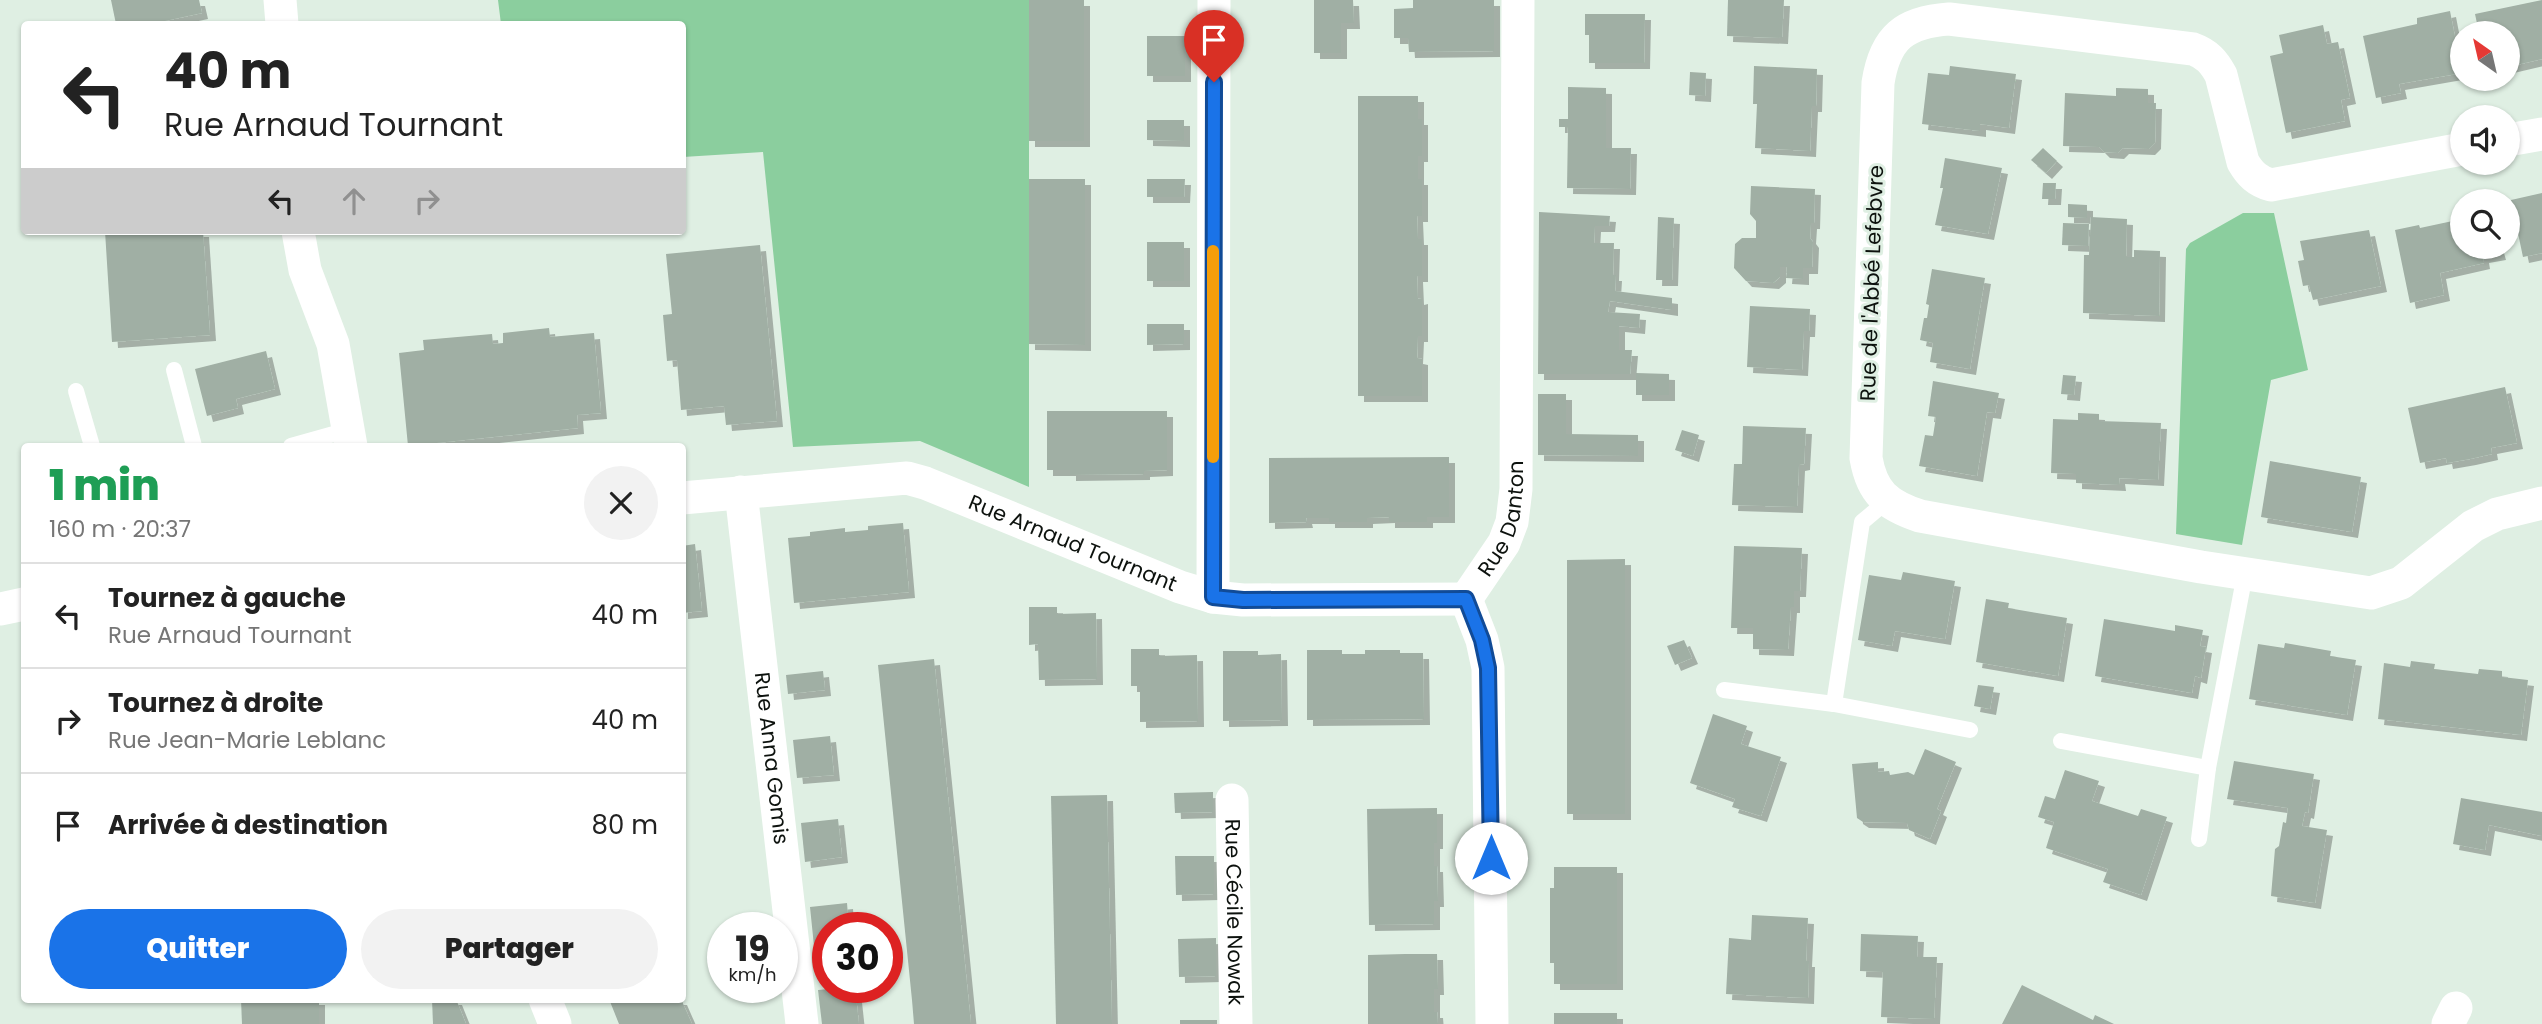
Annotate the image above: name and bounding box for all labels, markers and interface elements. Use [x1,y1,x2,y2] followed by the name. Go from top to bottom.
[1184,10,1244,82] pin
[1195,21,1233,59] icon: arrive
[2450,21,2520,91] north arrow
[2450,21,2520,259] map controls
[164,37,291,105] text: 40 m
[49,49,140,140] icon: left
[164,102,503,147] text: Rue Arnaud Tournant
[2450,105,2520,175] button: sound
[1853,164,1890,402] street label: Rue de l'Abbé Lefebvre
[262,182,300,220] icon: left
[335,182,373,220] icon: ahead
[408,182,446,220] icon: right
[2450,189,2520,259] button: search
[49,456,160,515] text: 1 min
[1470,460,1530,582] street label: Rue Danton
[584,466,658,540] button: close
[964,487,1181,598] street label: Rue Arnaud Tournant
[49,513,191,545] text: 160 m · 20:37
[108,580,346,616] text: Tournez à gauche
[49,597,87,635] icon: left
[592,597,658,633] text: 40 m
[108,619,352,651] text: Rue Arnaud Tournant
[748,670,796,846] street label: Rue Anna Gomis
[108,685,323,721] text: Tournez à droite
[49,702,87,740] icon: right
[592,702,658,738] text: 40 m
[108,724,386,756] text: Rue Jean-Marie Leblanc
[49,807,87,845] icon: arrive
[108,807,388,843] text: Arrivée à destination
[592,807,658,843] text: 80 m
[1218,819,1251,1006] street label: Rue Cécile Nowak
[1454,821,1528,895] position arrow
[49,909,347,989] button: Quitter
[361,909,658,989] button: Partager
[812,912,903,1003] speed limit sign: 30
[735,924,770,973] text: 19
[729,962,776,987] text: km/h

